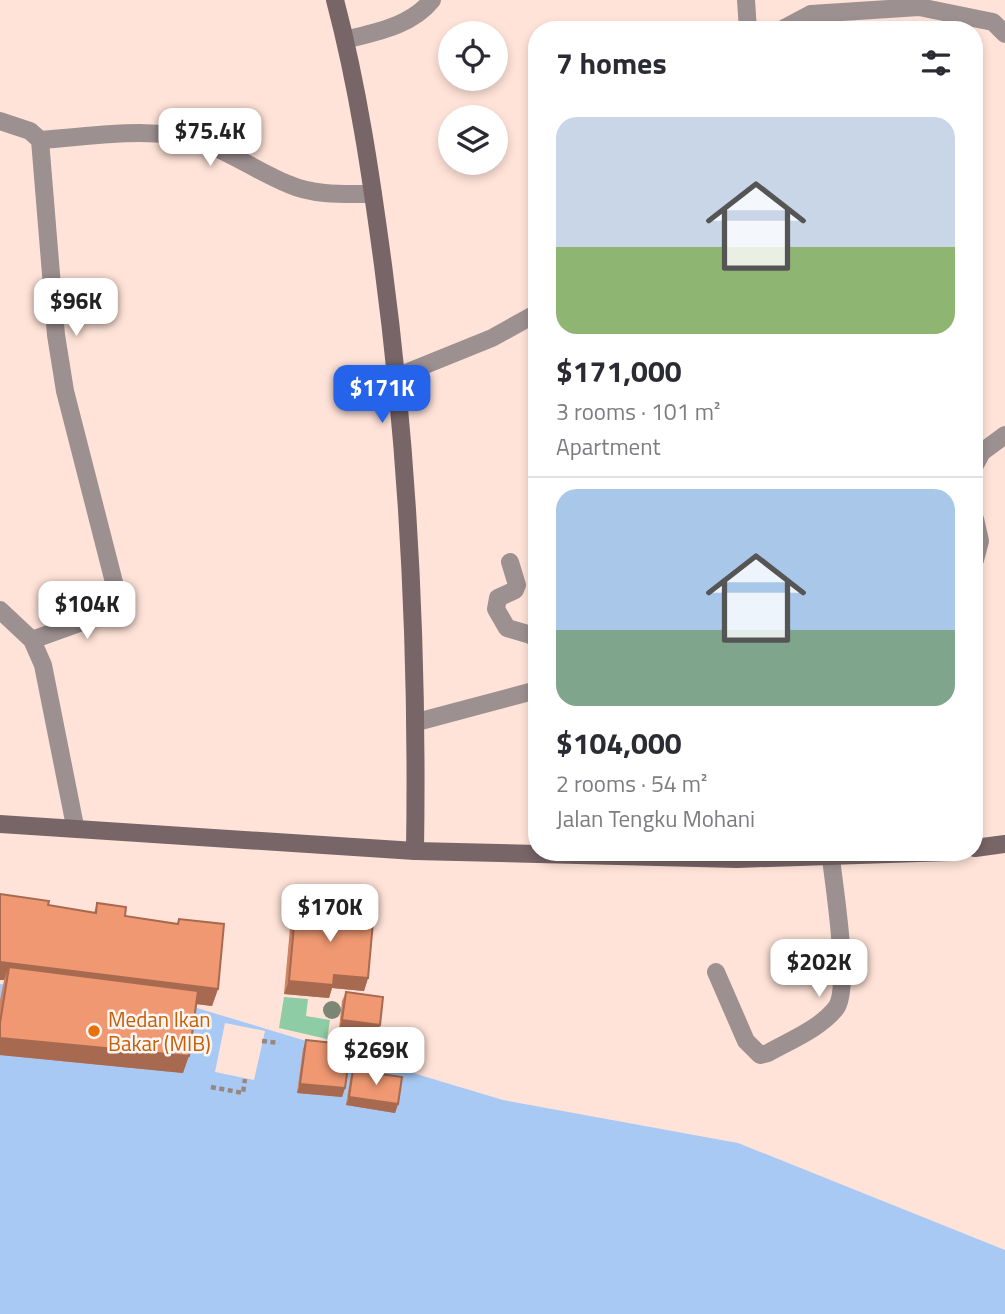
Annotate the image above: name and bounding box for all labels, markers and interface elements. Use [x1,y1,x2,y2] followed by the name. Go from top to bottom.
[438,21,508,175] map controls
[438,21,508,91] button: locate
[556,40,667,86] text: 7 homes
[917,44,955,82] icon: filters
[438,105,508,175] button: layers
[153,108,267,168] pin: $75.4K
[174,113,246,148] text: $75.4K
[693,163,819,289] icon: home
[35,278,117,338] pin: $96K
[50,283,102,318] text: $96K
[556,348,682,394] text: $171,000
[333,366,431,425] pin: $171K
[349,370,415,405] text: $171K
[556,394,720,429] text: 3 rooms · 101 m²
[556,429,661,464] text: Apartment
[693,535,819,661] icon: home
[38,582,136,641] pin: $104K
[54,586,120,621] text: $104K
[556,720,682,766] text: $104,000
[556,766,707,801] text: 2 rooms · 54 m²
[556,801,755,836] text: Jalan Tengku Mohani
[281,884,379,944] pin: $170K
[297,889,363,924] text: $170K
[770,940,868,999] pin: $202K
[786,944,852,979] text: $202K
[108,1003,211,1059] place label: Medan Ikan Bakar (MIB)
[86,1023,102,1039] marker: Medan Ikan Bakar (MIB)
[327,1028,425,1087] pin: $269K
[343,1032,409,1067] text: $269K

